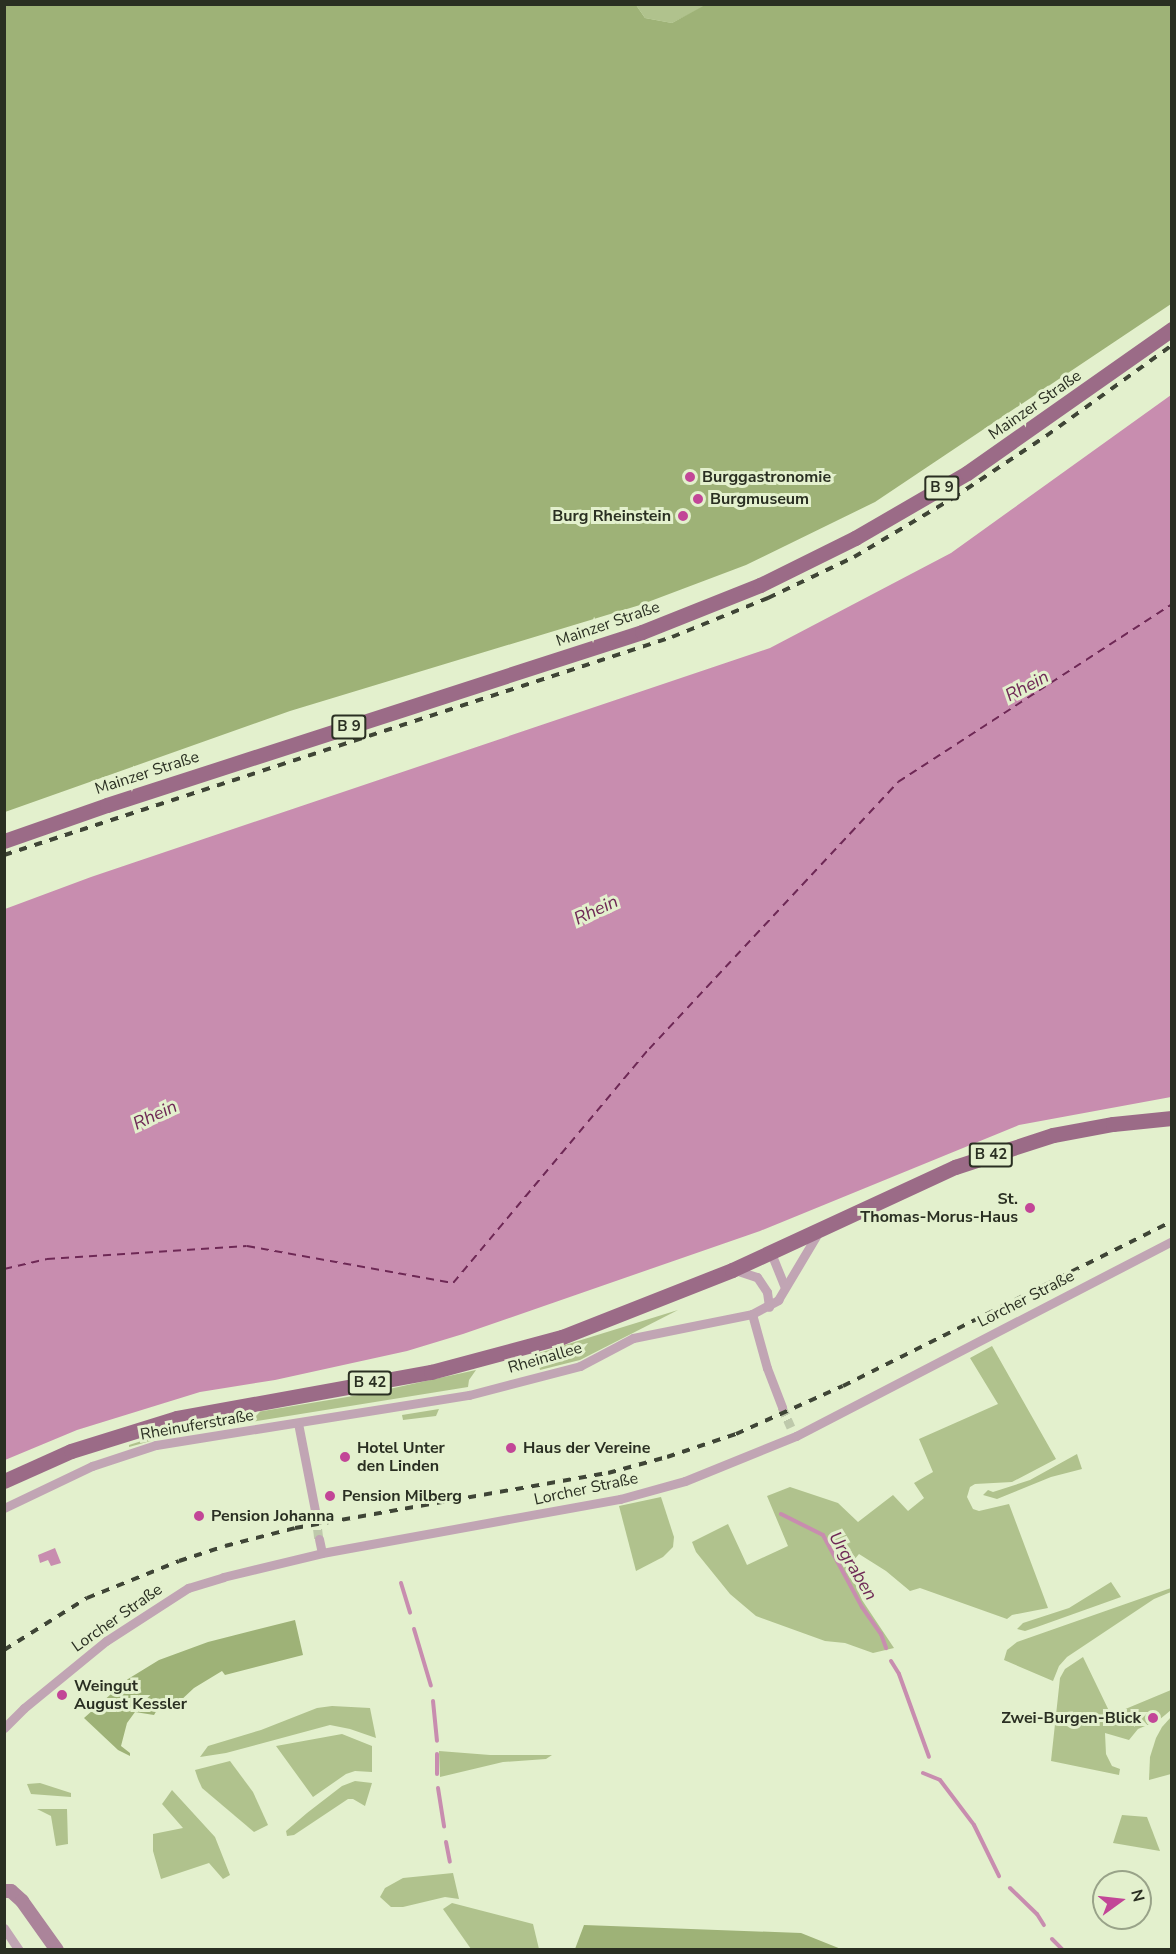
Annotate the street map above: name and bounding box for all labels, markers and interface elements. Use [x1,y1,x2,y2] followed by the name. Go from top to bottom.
[985,366,1085,444] street label: Mainzer Straße
[702,467,831,487] place label: Burggastronomie
[683,470,697,484] marker: Burggastronomie
[924,476,960,500] road number: B 9
[710,489,809,509] place label: Burgmuseum
[691,492,705,506] marker: Burgmuseum
[552,506,671,526] place label: Burg Rheinstein
[676,509,690,523] marker: Burg Rheinstein
[554,597,662,651] street label: Mainzer Straße
[1002,666,1052,706] water label: Rhein
[331,715,367,739] road number: B 9
[92,747,202,799] street label: Mainzer Straße
[570,890,622,930] water label: Rhein
[129,1095,181,1135] water label: Rhein
[968,1143,1014,1167] road number: B 42
[860,1189,1018,1227] place label: St. Thomas-Morus-Haus
[1023,1201,1037,1215] marker: St. Thomas-Morus-Haus
[974,1266,1078,1332] street label: Lorcher Straße
[506,1338,584,1378] street label: Rheinallee
[348,1371,392,1395] road number: B 42
[139,1406,255,1444] street label: Rheinuferstraße
[357,1438,445,1476] place label: Hotel Unter den Linden
[523,1438,650,1458] place label: Haus der Vereine
[504,1441,518,1455] marker: Haus der Vereine
[338,1450,352,1464] marker: Hotel Unter den Linden
[532,1469,640,1509] street label: Lorcher Straße
[342,1486,462,1506] place label: Pension Milberg
[323,1489,337,1503] marker: Pension Milberg
[211,1506,334,1526] place label: Pension Johanna
[192,1509,206,1523] marker: Pension Johanna
[824,1528,882,1604] water label: Urgraben
[68,1580,166,1656] street label: Lorcher Straße
[74,1676,187,1714] place label: Weingut August Kessler
[55,1688,69,1702] marker: Weingut August Kessler
[1001,1708,1141,1728] place label: Zwei-Burgen-Blick
[1146,1711,1160,1725] marker: Zwei-Burgen-Blick
[1092,1870,1152,1930] north arrow
[1125,1887,1150,1904] text: N

